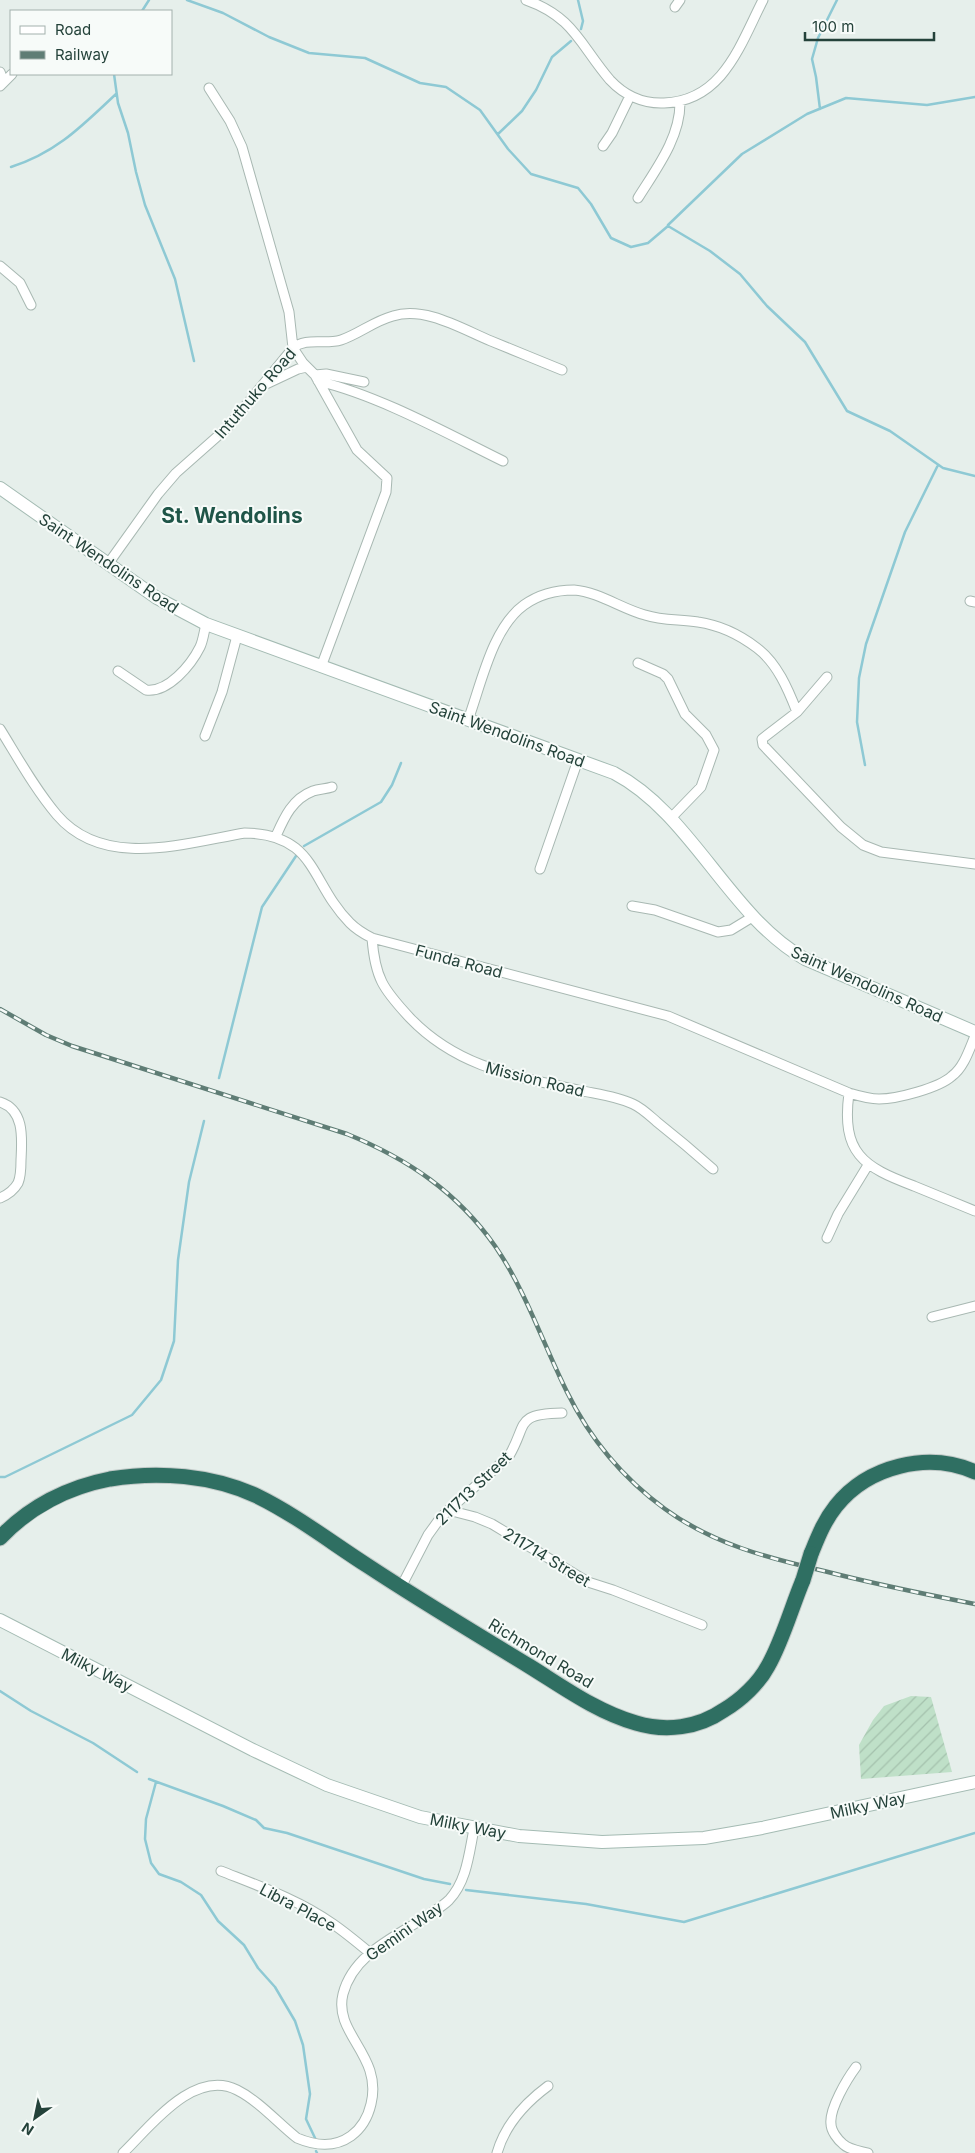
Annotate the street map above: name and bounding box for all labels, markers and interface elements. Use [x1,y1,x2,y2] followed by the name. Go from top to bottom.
[10,10,172,75] legend
[805,10,934,42] scale bar
[812,17,854,36] text: 100 m
[55,20,91,39] text: Road
[55,45,110,64] text: Railway
[210,344,300,442] street label: Intuthuko Road
[161,503,303,528] district label: St. Wendolins
[35,509,183,617] street label: Saint Wendolins Road
[426,697,588,771] street label: Saint Wendolins Road
[413,940,505,982] street label: Funda Road
[788,941,946,1027] street label: Saint Wendolins Road
[483,1057,587,1101] street label: Mission Road
[431,1447,515,1529] street label: 211713 Street
[500,1523,594,1591] street label: 211714 Street
[485,1614,597,1692] street label: Richmond Road
[58,1644,136,1696] street label: Milky Way
[828,1787,908,1823] street label: Milky Way
[428,1809,508,1843] street label: Milky Way
[256,1879,340,1935] street label: Libra Place
[362,1897,446,1965] street label: Gemini Way
[10,2093,60,2143] north arrow
[19,2119,37,2139] text: N

